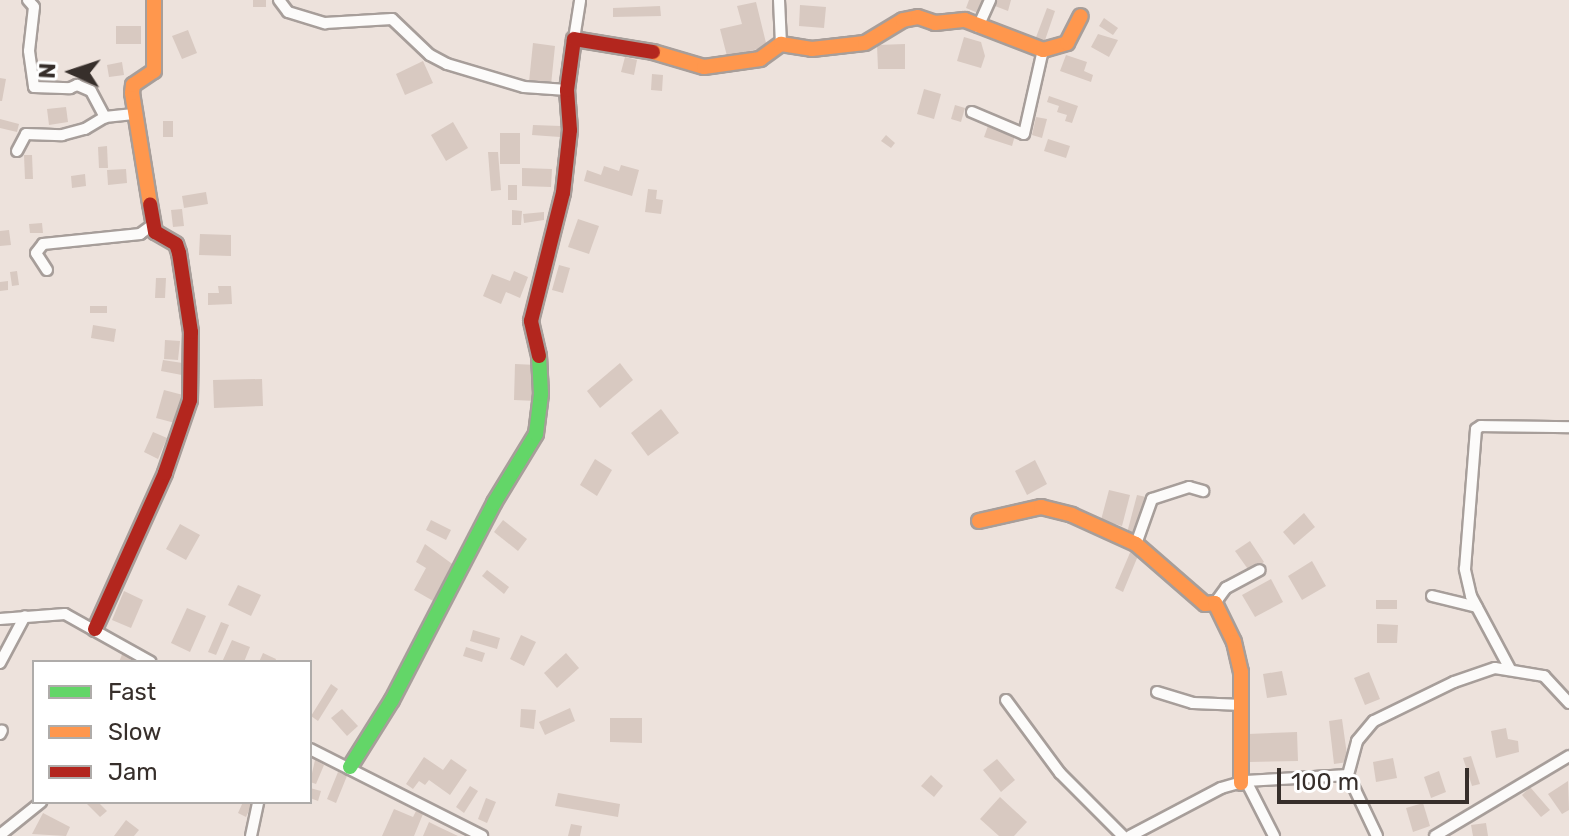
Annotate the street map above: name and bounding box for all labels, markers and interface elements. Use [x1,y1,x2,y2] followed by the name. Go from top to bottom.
[32,32,112,112] north arrow
[34,62,61,79] text: N
[32,660,312,804] legend
[108,678,156,706] text: Fast
[108,718,161,746] text: Slow
[1281,752,1473,802] scale bar
[108,758,158,786] text: Jam
[1291,768,1359,796] text: 100 m

